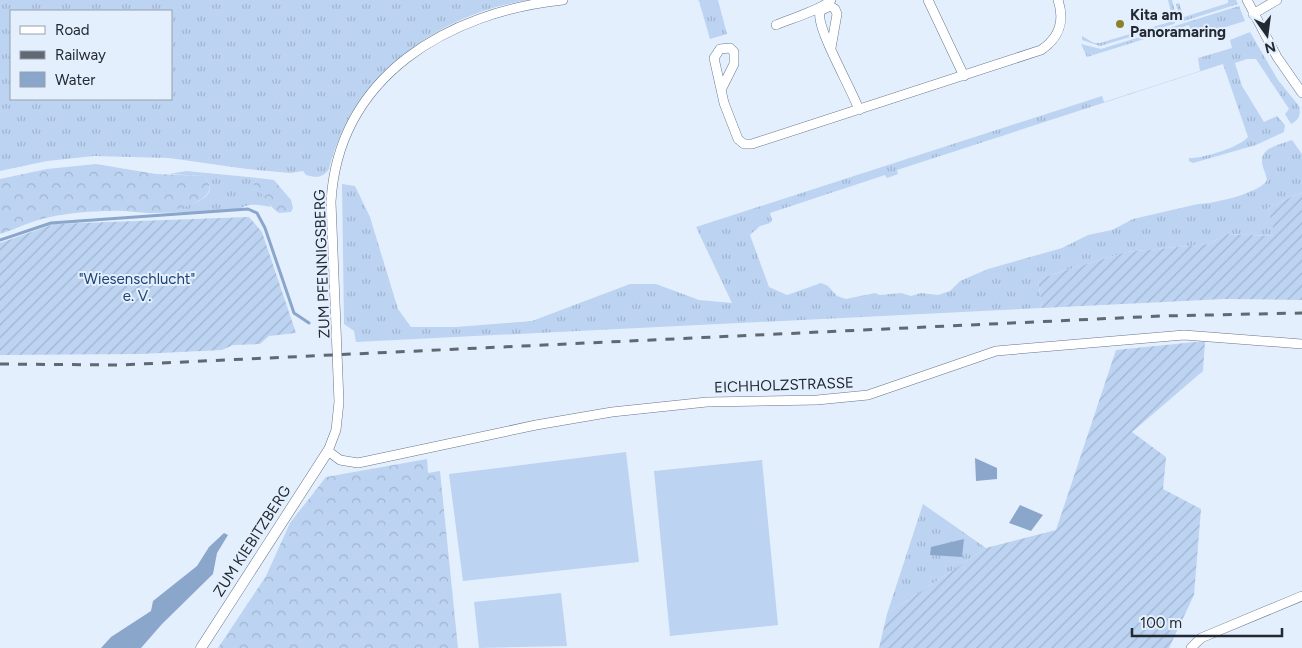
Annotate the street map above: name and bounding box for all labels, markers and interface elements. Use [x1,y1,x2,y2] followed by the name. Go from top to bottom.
[1130,6,1226,41] place label: Kita am Panoramaring
[10,10,172,100] legend
[1242,10,1292,60] north arrow
[1114,18,1126,30] marker: Kita am Panoramaring
[55,21,90,39] text: Road
[1263,38,1277,57] text: N
[55,46,106,64] text: Railway
[55,71,95,89] text: Water
[310,189,334,339] street label: ZUM PFENNIGSBERG
[79,270,195,305] park label: "Wiesenschlucht" e. V.
[714,374,854,396] street label: EICHHOLZSTRASSE
[209,482,295,600] street label: ZUM KIEBITZBERG
[1132,606,1282,638] scale bar
[1140,614,1182,632] text: 100 m

